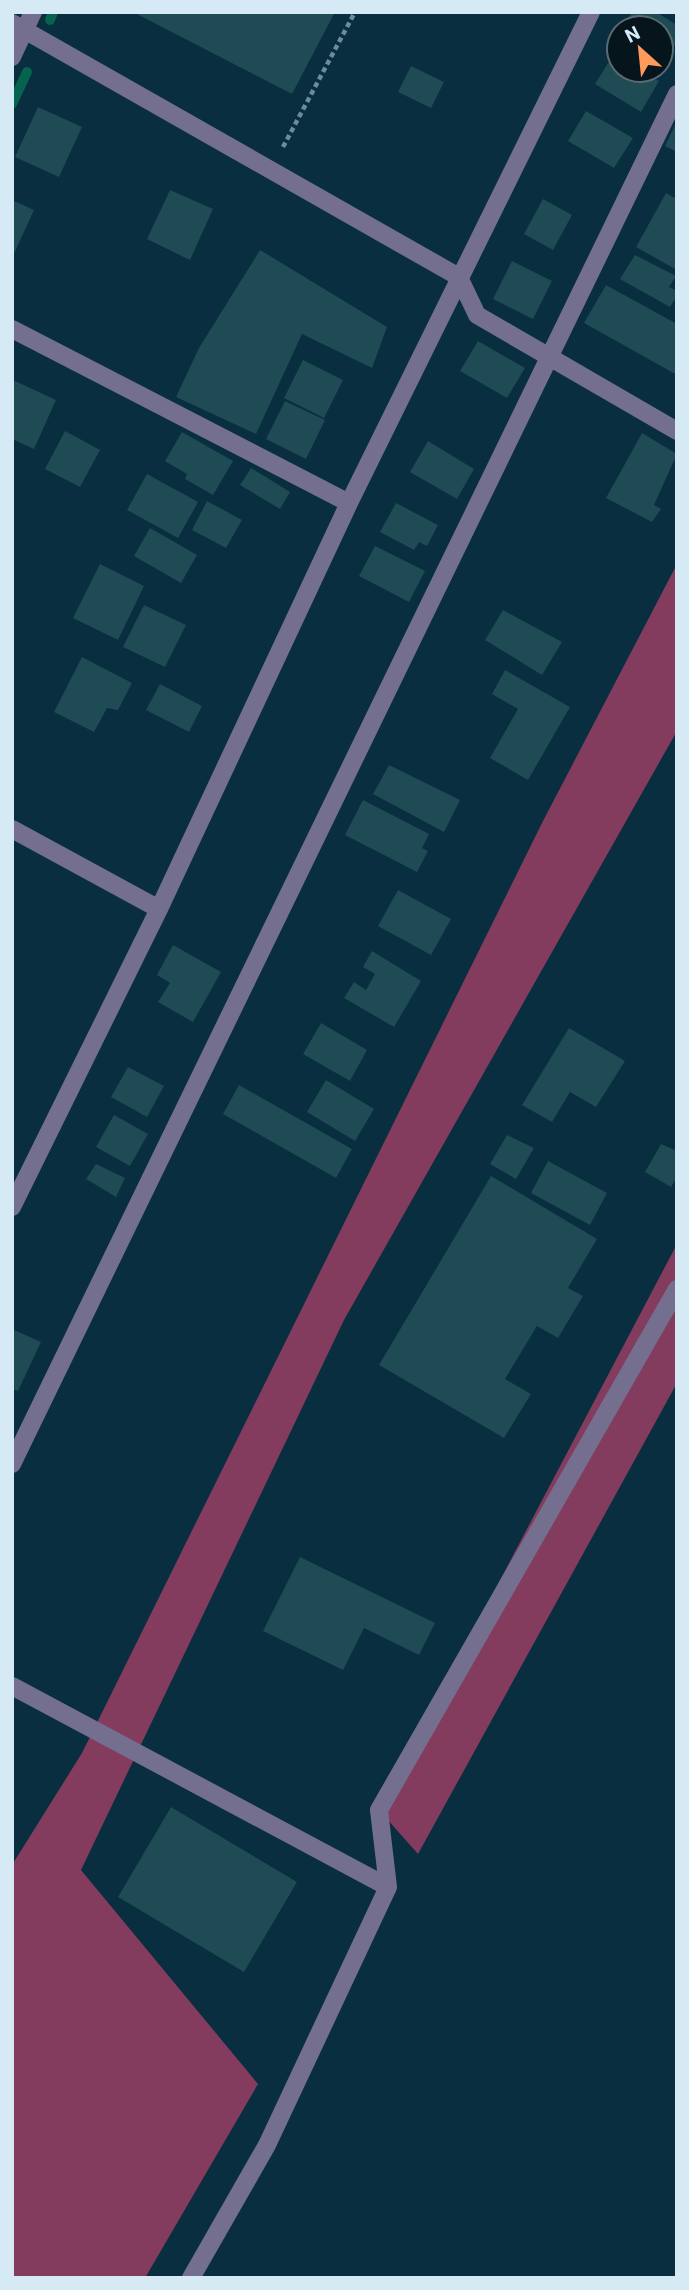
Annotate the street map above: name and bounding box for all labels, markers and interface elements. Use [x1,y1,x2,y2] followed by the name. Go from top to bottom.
[605,14,675,84] north arrow
[621,21,644,48] text: N

